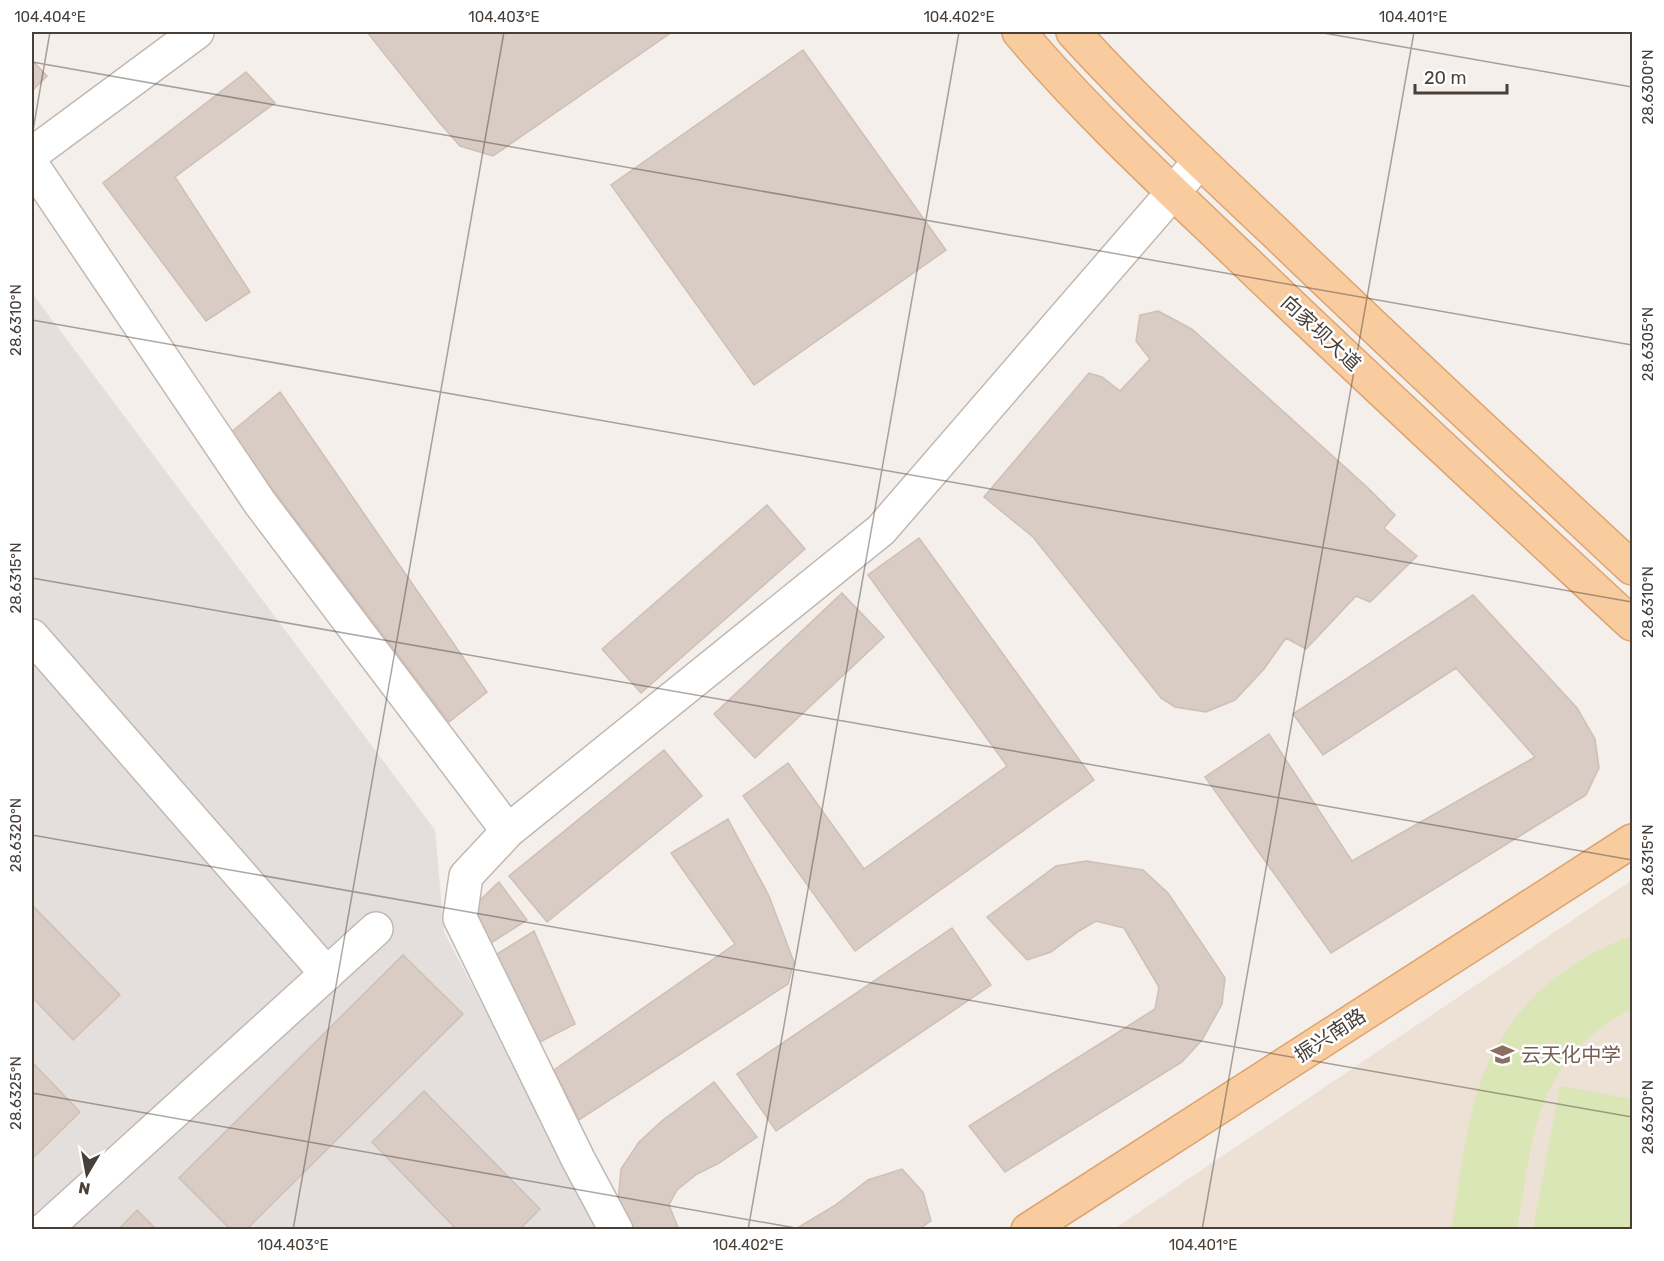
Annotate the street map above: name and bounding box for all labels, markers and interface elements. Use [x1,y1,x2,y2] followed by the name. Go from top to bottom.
[14,8,86,26] text: 104.404°E
[468,8,540,26] text: 104.403°E
[923,8,995,26] text: 104.402°E
[1379,8,1447,26] text: 104.401°E
[1639,49,1657,125] text: 28.6300°N
[1415,57,1506,95] scale bar
[1424,67,1466,89] text: 20 m
[7,284,25,356] text: 28.6310°N
[1276,290,1366,376] street label: 向家坝大道
[1639,307,1657,381] text: 28.6305°N
[7,542,25,614] text: 28.6315°N
[1639,566,1657,638] text: 28.6310°N
[7,798,25,872] text: 28.6320°N
[1639,824,1657,896] text: 28.6315°N
[1290,1003,1370,1067] street label: 振兴南路
[1490,1042,1516,1068] school or university icon: 云天化中学
[1521,1043,1621,1067] place label: 云天化中学
[7,1056,25,1130] text: 28.6325°N
[1639,1080,1657,1154] text: 28.6320°N
[57,1144,117,1204] north arrow
[77,1178,92,1199] text: N
[257,1236,329,1254] text: 104.403°E
[712,1236,784,1254] text: 104.402°E
[1169,1236,1237,1254] text: 104.401°E

